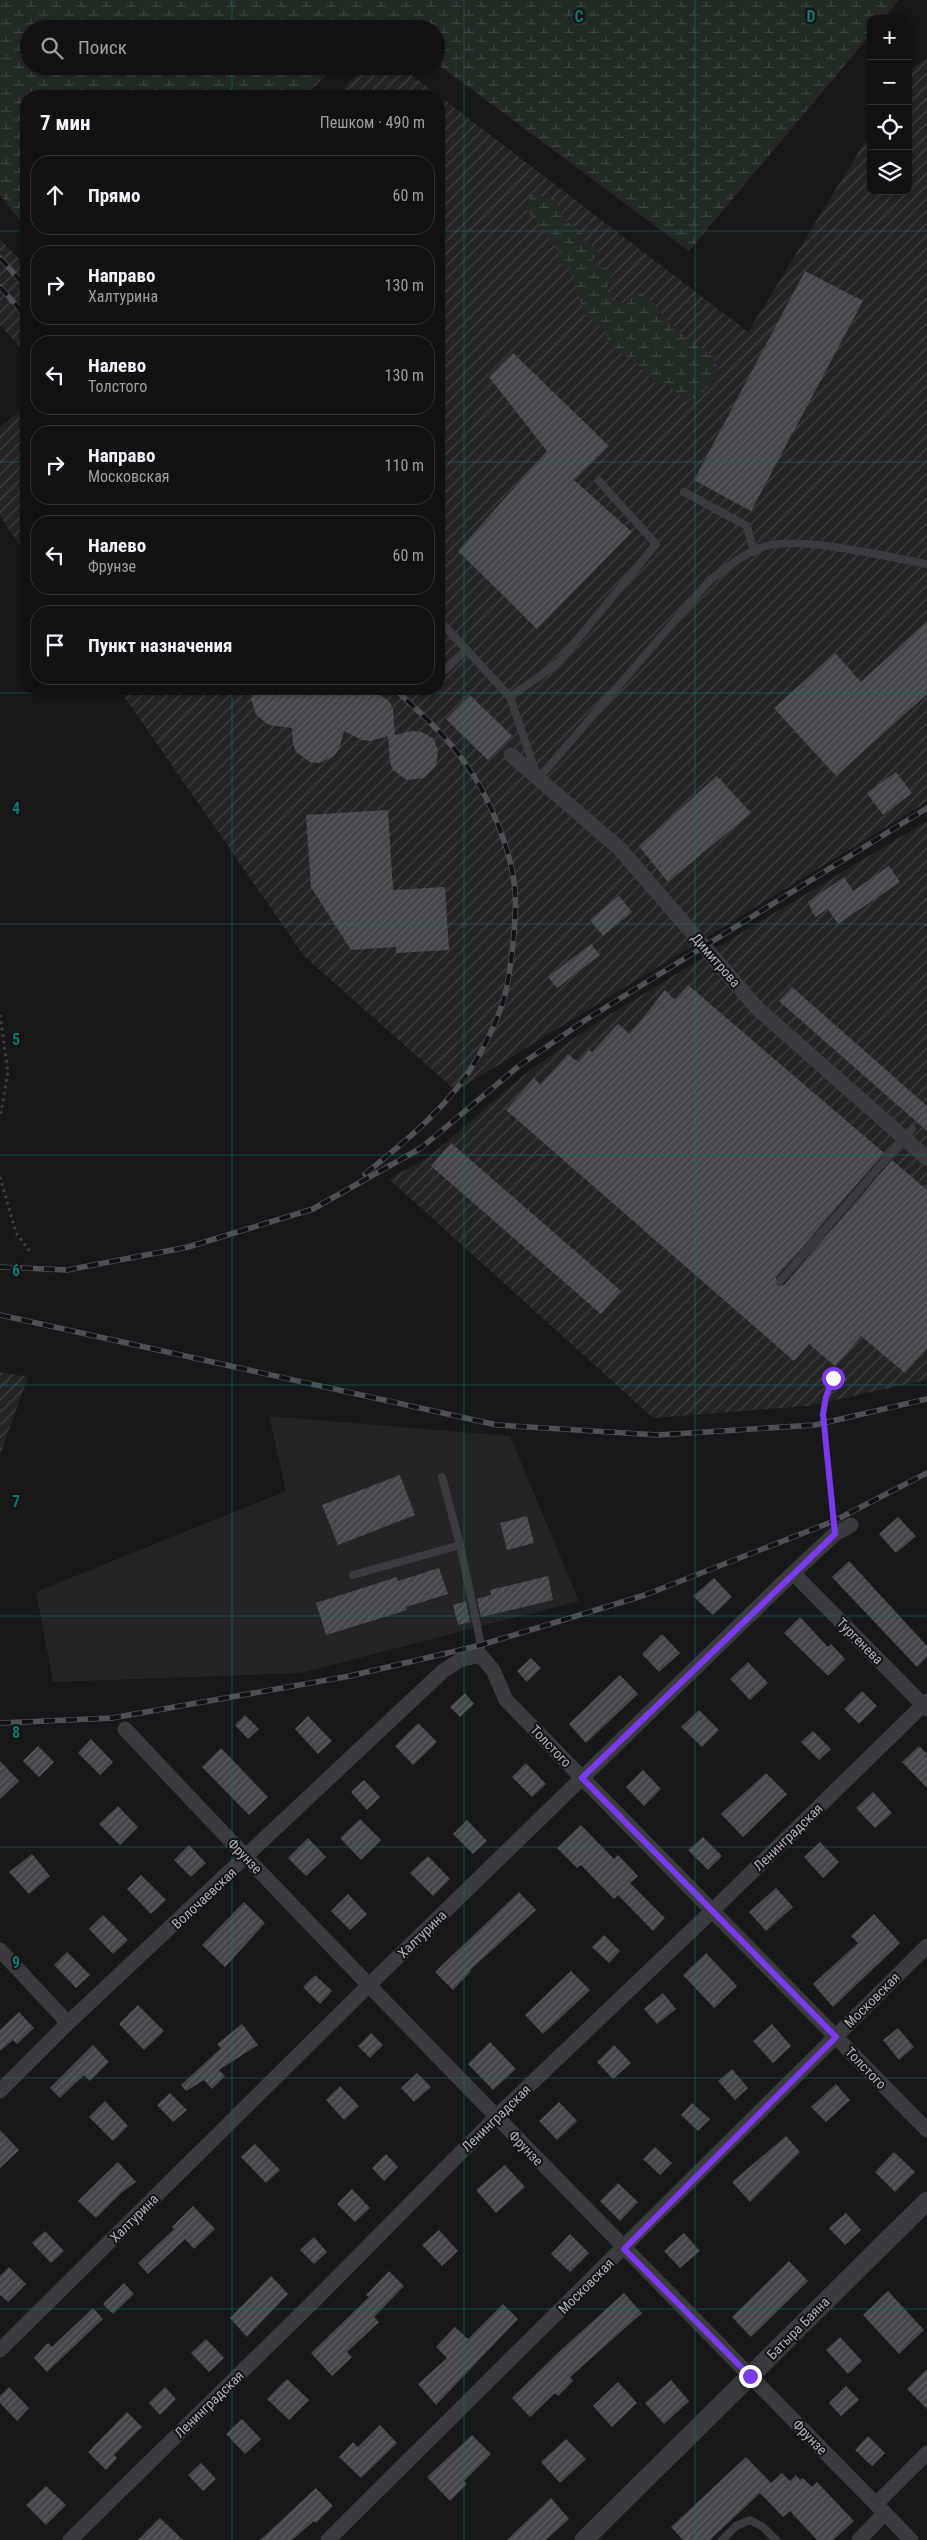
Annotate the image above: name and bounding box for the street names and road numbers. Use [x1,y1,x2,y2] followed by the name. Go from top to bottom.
[688,930,744,990] street label: Димитрова
[834,1615,886,1667] street label: Тургенева
[527,1722,575,1770] street label: Толстого
[750,1800,826,1874] street label: Ленинградская
[225,1835,266,1877] street label: Фрунзе
[168,1864,240,1932] street label: Волочаевская
[394,1907,450,1961] street label: Халтурина
[841,1969,903,2031] street label: Московская
[842,2044,890,2092] street label: Толстого
[458,2081,534,2155] street label: Ленинградская
[506,2127,547,2169] street label: Фрунзе
[107,2191,161,2245] street label: Халтурина
[555,2255,617,2317] street label: Московская
[763,2293,833,2363] street label: Батыра Баяна
[171,2367,247,2441] street label: Ленинградская
[790,2416,831,2458] street label: Фрунзе

